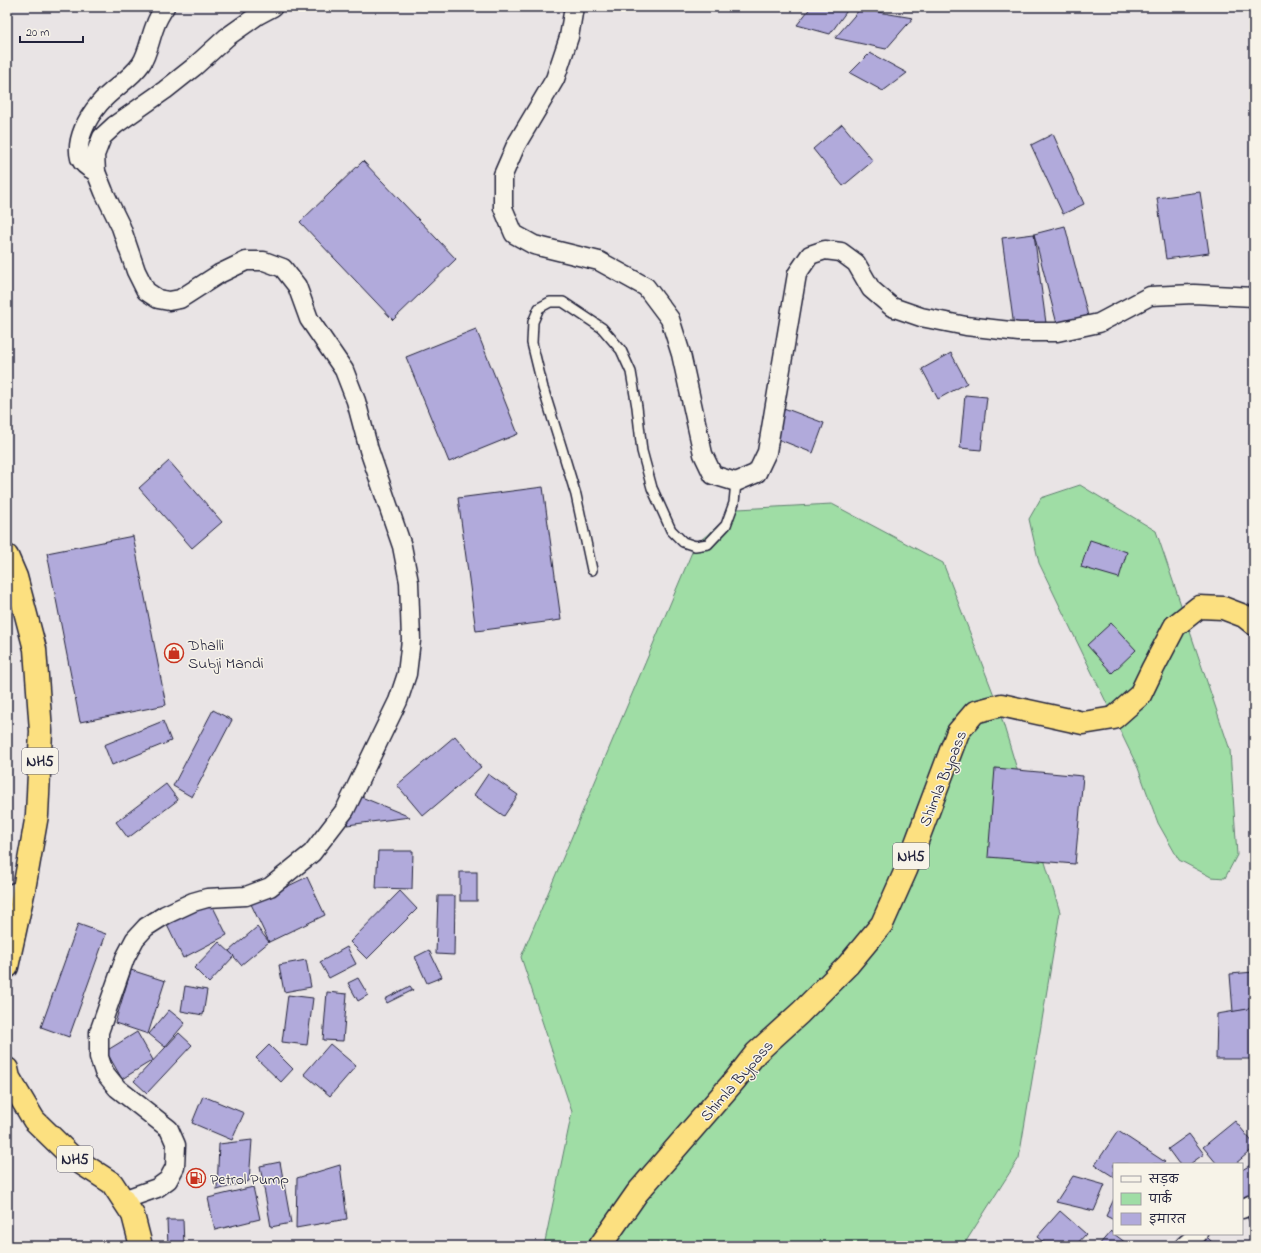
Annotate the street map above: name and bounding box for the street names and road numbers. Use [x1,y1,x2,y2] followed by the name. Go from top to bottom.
[914,727,974,830] street label: Shimla Bypass
[22,748,58,774] road number: NH5
[893,843,929,869] road number: NH5
[695,1035,780,1128] street label: Shimla Bypass
[57,1146,93,1172] road number: NH5

